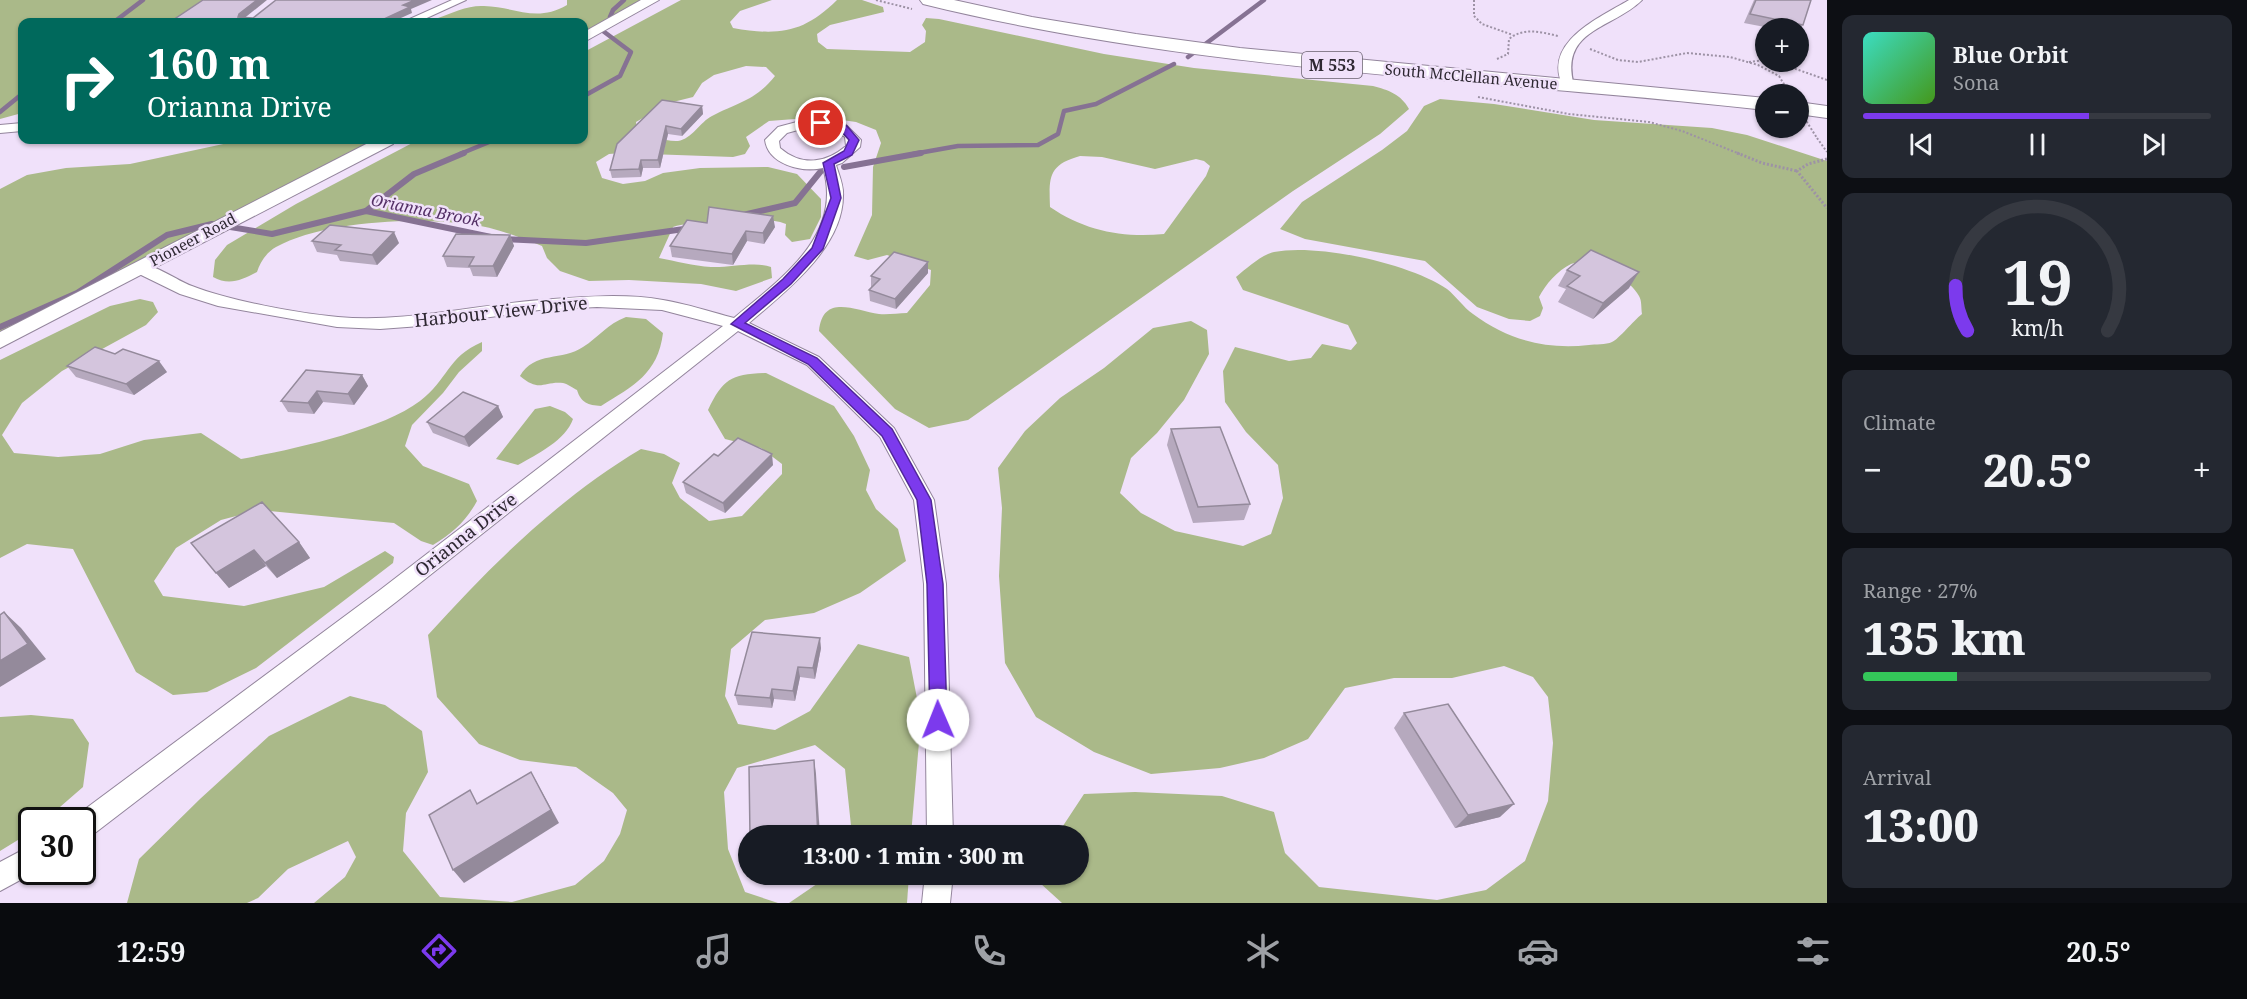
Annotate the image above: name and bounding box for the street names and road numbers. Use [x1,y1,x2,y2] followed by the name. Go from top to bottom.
[1302,52,1362,78] road number: M 553
[1384,58,1558,94] street label: South McClellan Avenue
[146,208,239,270] street label: Pioneer Road
[413,290,589,332] street label: Harbour View Drive
[409,487,521,582] street label: Orianna Drive

